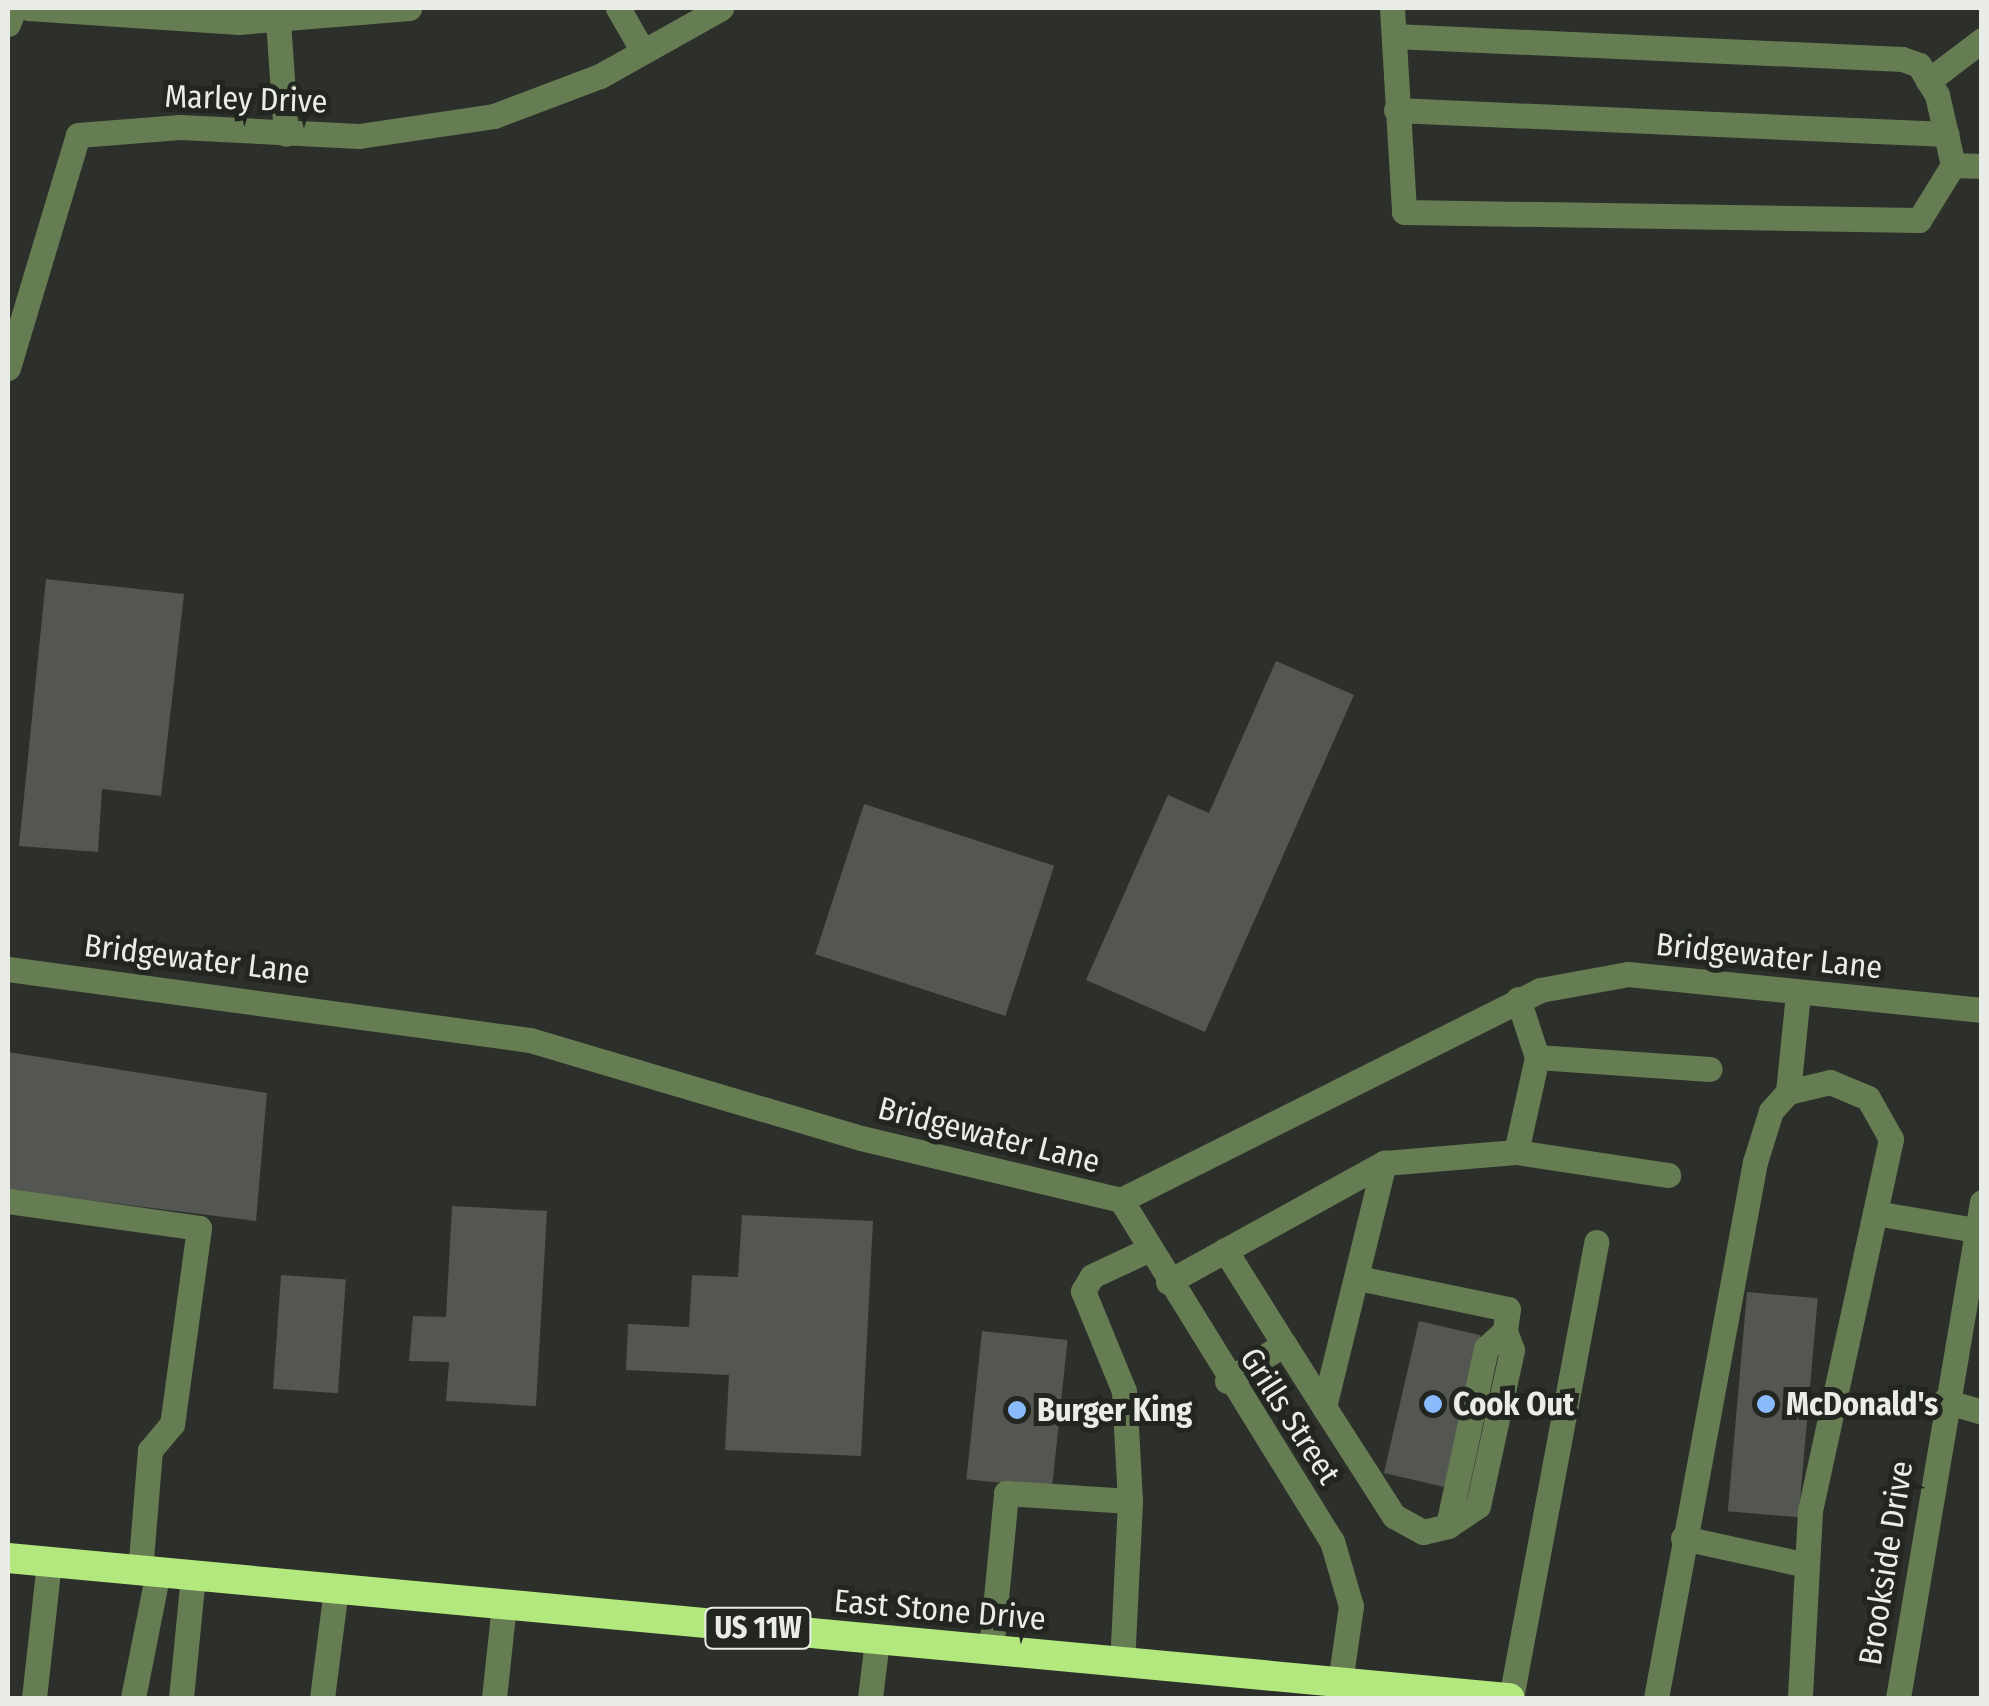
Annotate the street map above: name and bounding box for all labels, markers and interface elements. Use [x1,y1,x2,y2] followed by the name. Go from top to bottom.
[164,77,328,121] street label: Marley Drive
[1654,925,1884,987] street label: Bridgewater Lane
[82,926,312,992] street label: Bridgewater Lane
[874,1089,1104,1181] street label: Bridgewater Lane
[1232,1341,1348,1491] street label: Grills Street
[1453,1385,1574,1423] place label: Cook Out
[1786,1385,1938,1423] place label: McDonald's
[1037,1391,1192,1429] place label: Burger King
[1422,1393,1444,1415] marker: Cook Out
[1755,1393,1777,1415] marker: McDonald's
[1006,1399,1028,1421] marker: Burger King
[1851,1458,1921,1668] street label: Brookside Drive
[833,1582,1047,1638] street label: East Stone Drive
[703,1603,813,1653] road number: US 11W

